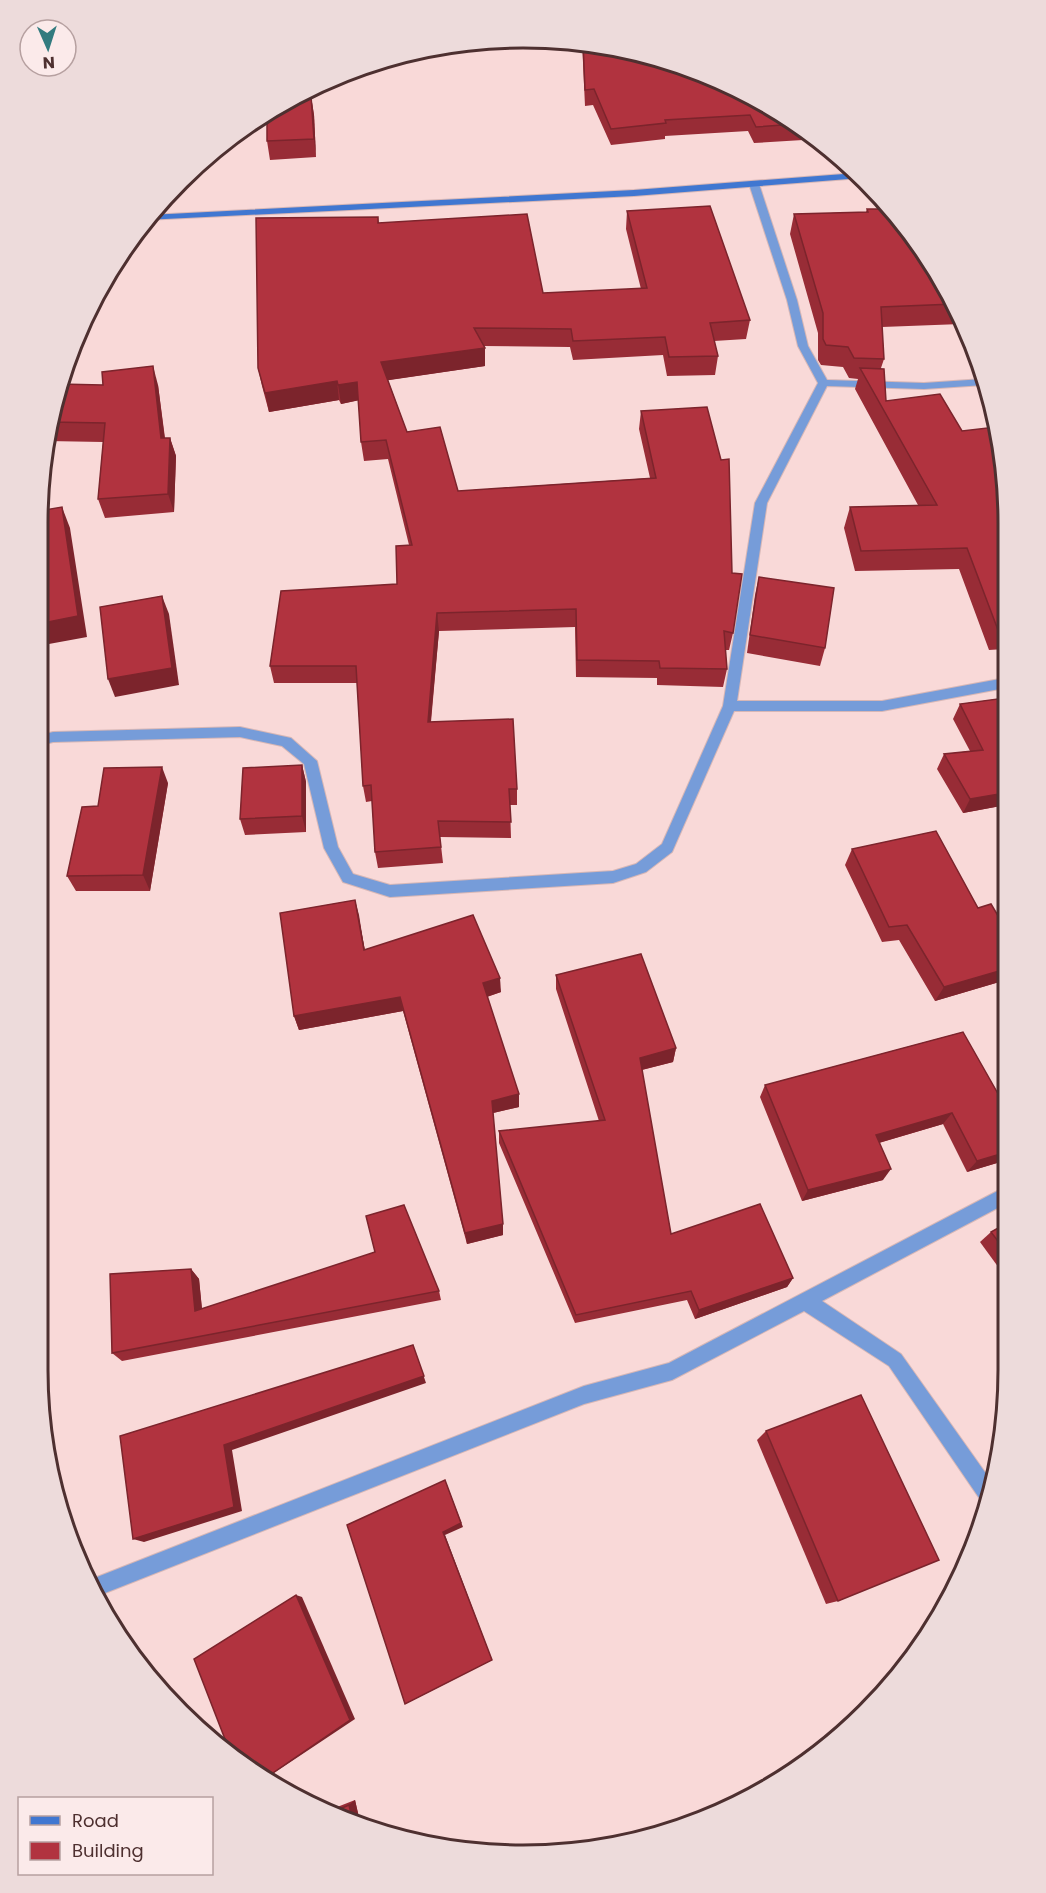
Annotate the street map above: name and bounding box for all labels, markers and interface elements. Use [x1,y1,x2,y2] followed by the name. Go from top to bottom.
[18,18,78,78] north arrow
[42,51,55,74] text: N
[18,1797,213,1875] legend
[72,1808,119,1833] text: Road
[72,1838,144,1863] text: Building

